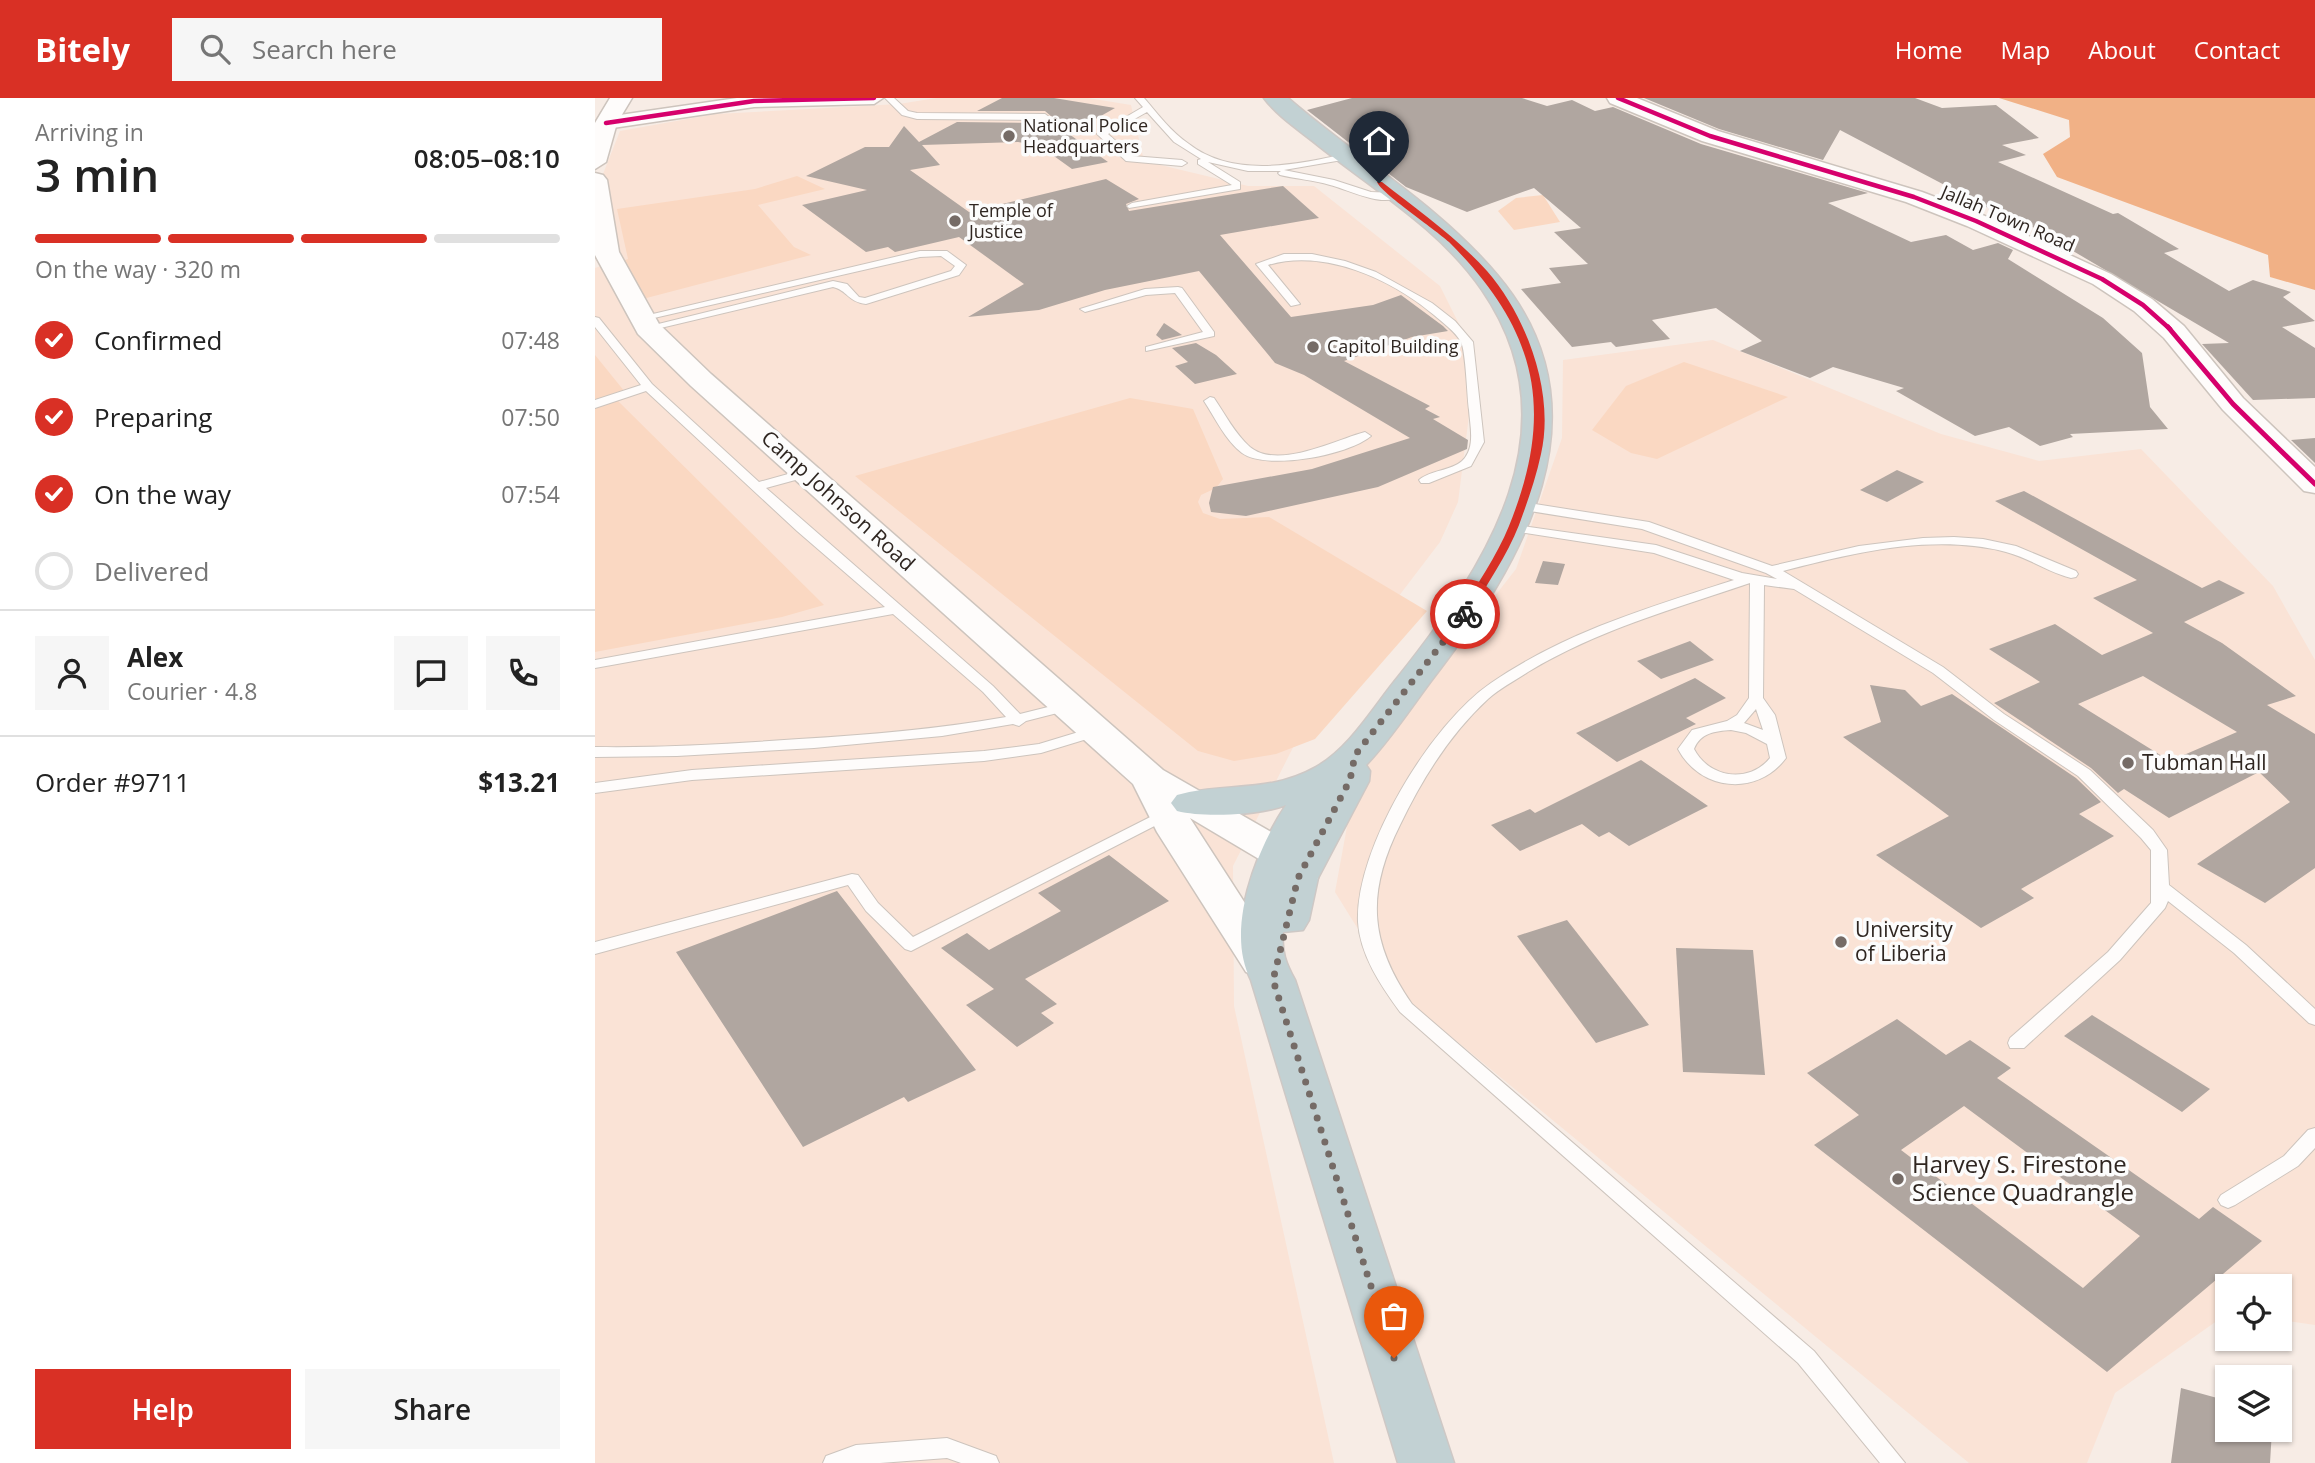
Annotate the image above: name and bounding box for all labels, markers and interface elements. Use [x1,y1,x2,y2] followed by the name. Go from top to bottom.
[172,18,662,81] search box
[35,27,130,72] text: Bitely
[196,30,234,68] icon: search
[252,31,397,67] text: Search here
[1895,33,1963,66] text: Home
[2001,33,2050,66] text: Map
[2088,33,2156,66] text: About
[2194,33,2280,66] text: Contact
[1349,111,1409,183] pin
[1023,113,1148,158] place label: National Police Headquarters
[35,116,144,148] text: Arriving in
[1360,122,1398,160] icon: home
[1001,128,1017,144] marker: National Police Headquarters
[414,140,560,176] text: 08:05–08:10
[35,143,159,205] text: 3 min
[1936,178,2079,257] street label: Jallah Town Road
[967,198,1054,243] place label: Temple of Justice
[947,213,963,229] marker: Temple of Justice
[35,253,241,285] text: On the way · 320 m
[35,321,73,359] icon: check
[94,322,222,358] text: Confirmed
[501,324,560,356] text: 07:48
[1327,334,1459,358] place label: Capitol Building
[1305,339,1321,355] marker: Capitol Building
[35,398,73,436] icon: check
[94,399,212,435] text: Preparing
[501,401,560,433] text: 07:50
[756,424,922,577] street label: Camp Johnson Road
[35,475,73,513] icon: check
[94,476,231,512] text: On the way
[501,478,560,510] text: 07:54
[94,553,209,589] text: Delivered
[1430,579,1500,649] courier
[1446,595,1484,633] icon: bike
[35,636,109,710] button: person
[394,636,468,710] button: chat
[486,636,560,710] button: phone
[127,639,183,675] text: Alex
[127,675,257,707] text: Courier · 4.8
[2142,748,2267,776] place label: Tubman Hall
[2120,755,2136,771] marker: Tubman Hall
[35,764,190,800] text: Order #9711
[478,764,560,800] text: $13.21
[1855,915,1953,967] place label: University of Liberia
[1833,934,1849,950] marker: University of Liberia
[1912,1147,2134,1208] place label: Harvey S. Firestone Science Quadrangle
[1890,1171,1906,1187] marker: Harvey S. Firestone Science Quadrangle
[2215,1274,2292,1442] map controls
[2215,1274,2292,1351] button: locate
[1364,1286,1424,1358] pin
[1375,1297,1413,1335] icon: bag
[2215,1365,2292,1442] button: layers
[35,1369,291,1449] button: Help
[305,1369,560,1449] button: Share

